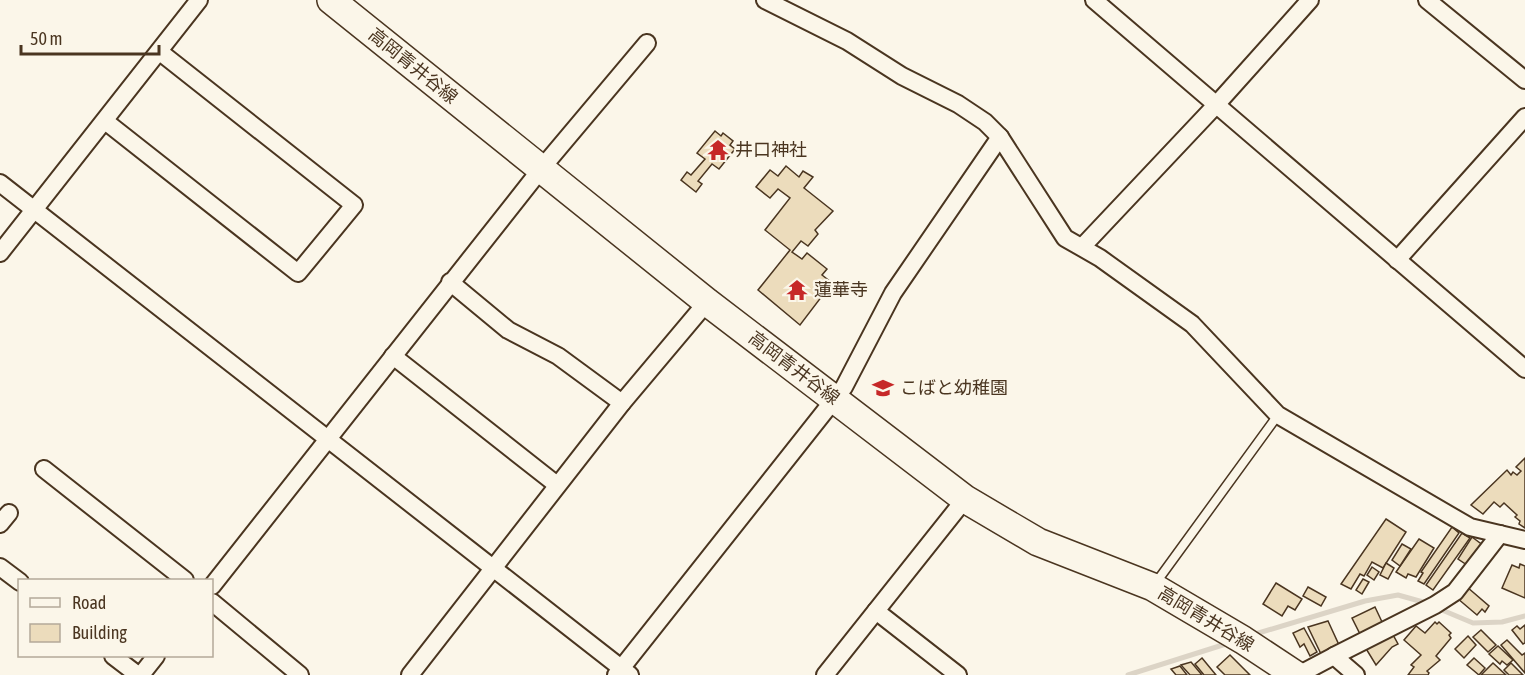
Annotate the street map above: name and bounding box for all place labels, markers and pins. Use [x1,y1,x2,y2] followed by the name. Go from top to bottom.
[706,138,730,162] temple icon: 井口神社
[735,139,807,160] place label: 井口神社
[785,278,809,302] temple icon: 蓮華寺
[814,279,868,300] place label: 蓮華寺
[871,376,895,400] school or university icon: こばと幼稚園
[900,377,1008,398] place label: こばと幼稚園

